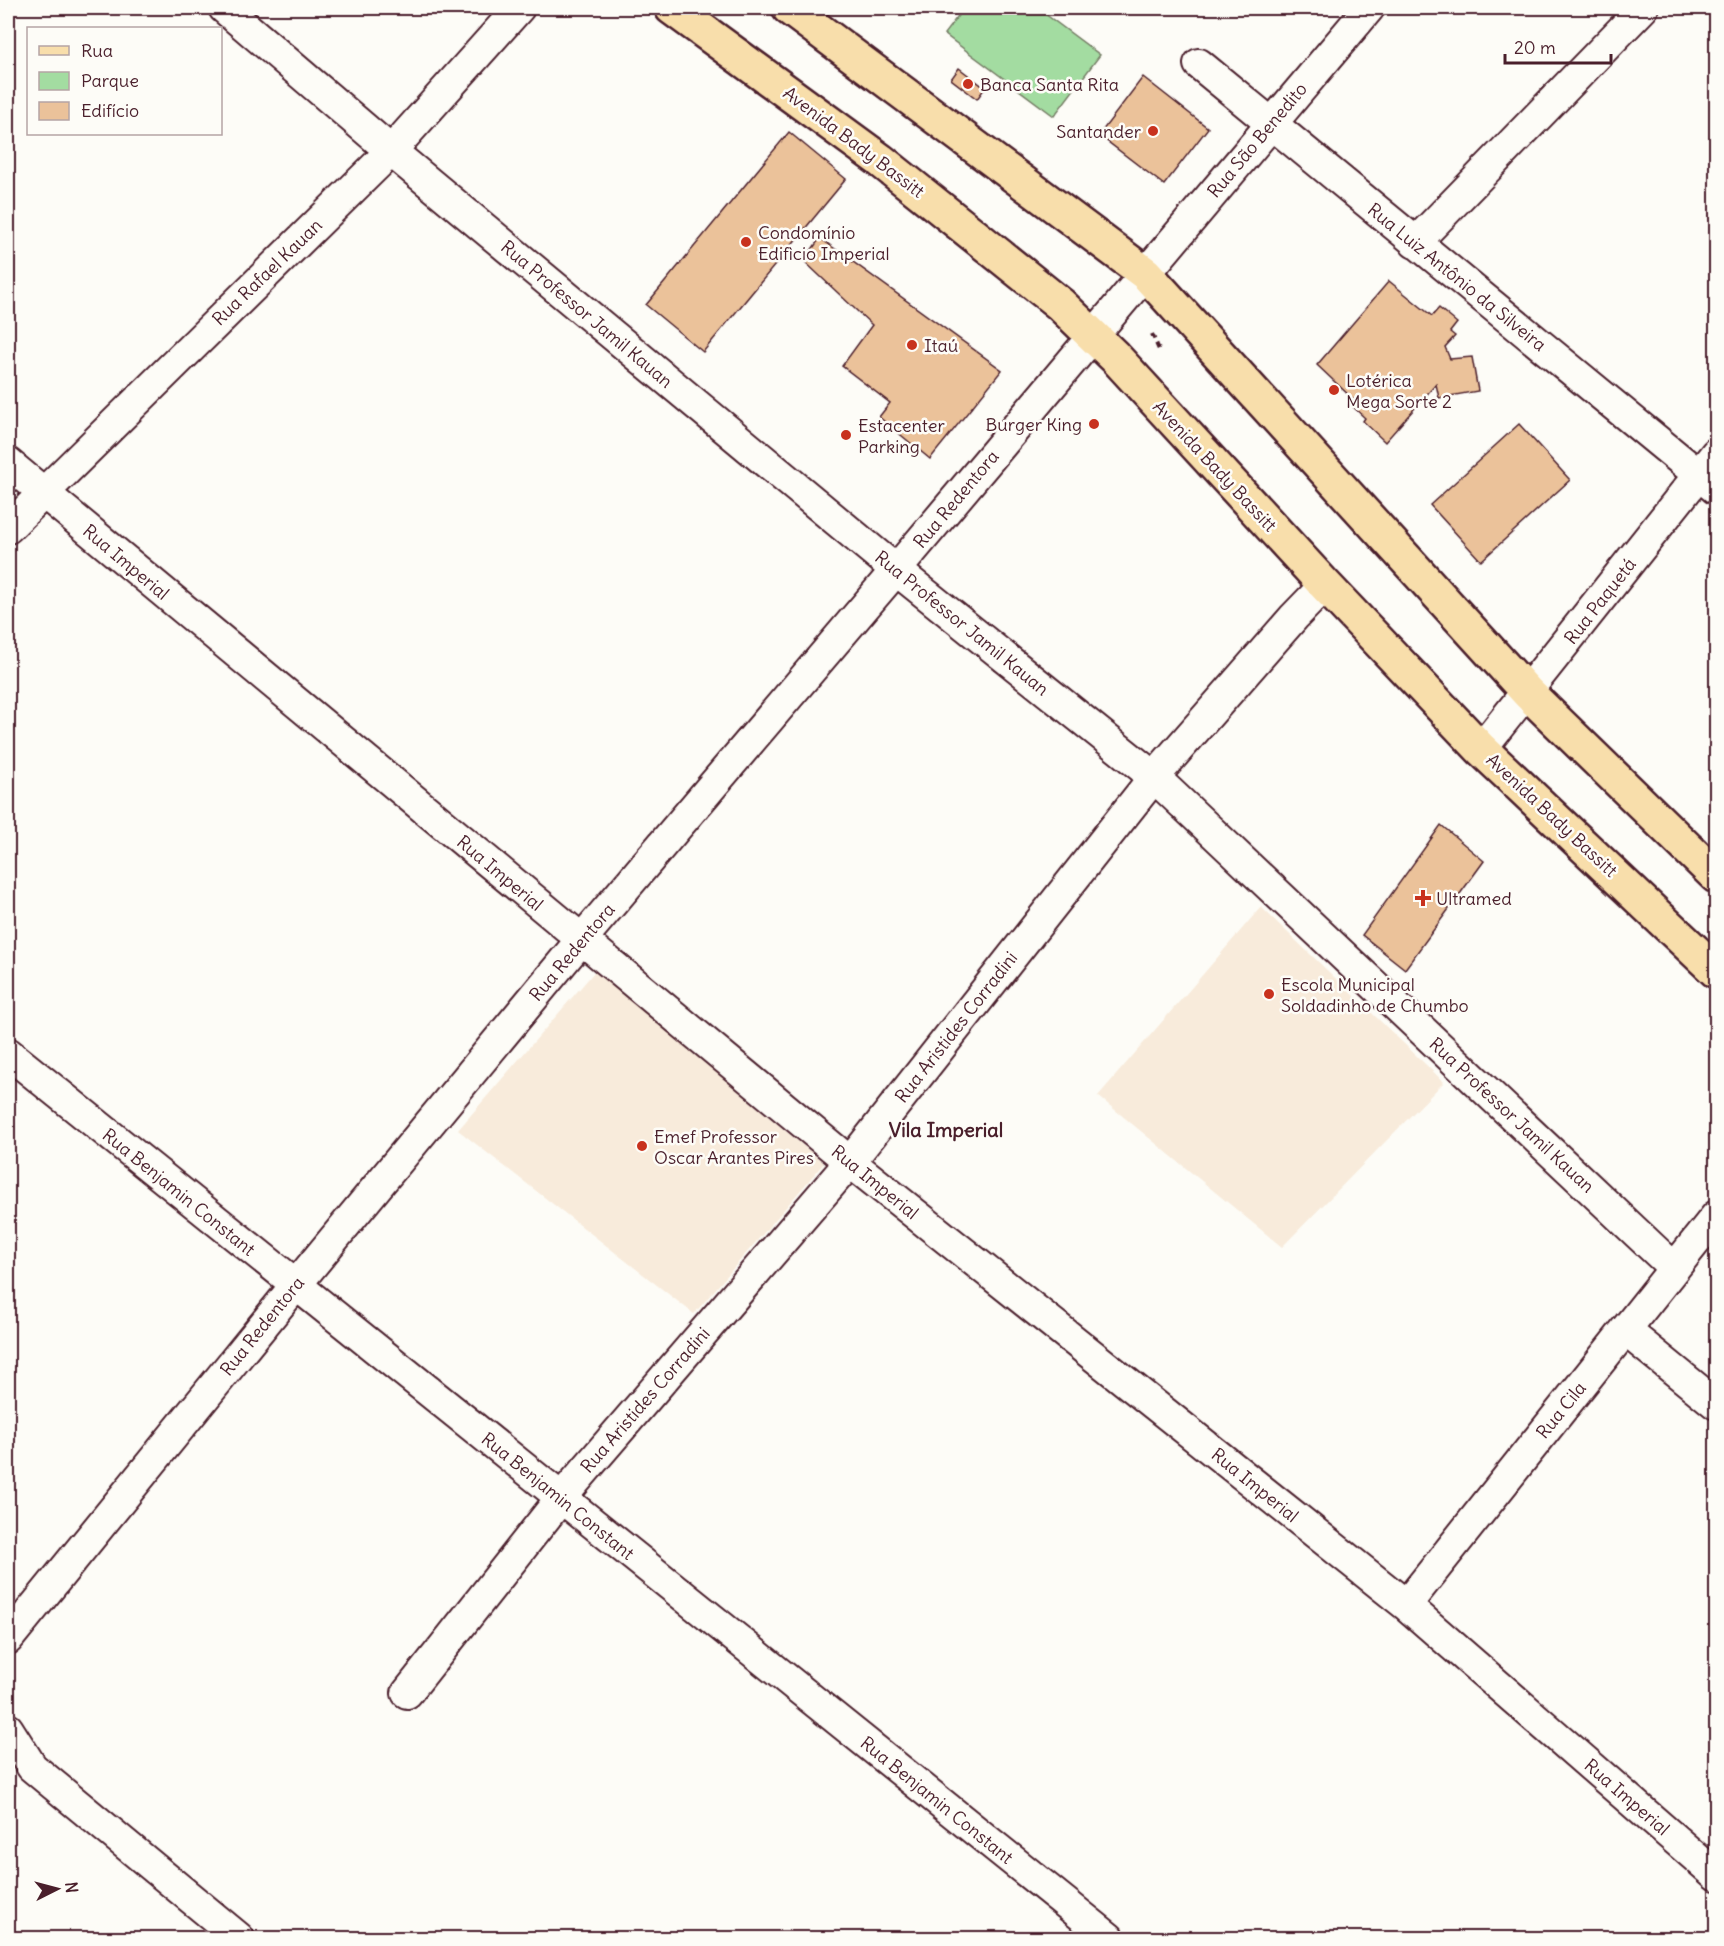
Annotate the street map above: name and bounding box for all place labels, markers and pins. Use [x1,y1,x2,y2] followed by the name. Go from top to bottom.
[980,73,1119,96] place label: Banca Santa Rita
[961,77,975,91] marker: Banca Santa Rita
[1056,120,1142,143] place label: Santander
[1146,124,1160,138] marker: Santander
[758,221,890,265] place label: Condomínio Edifìcio Imperial
[739,235,753,249] marker: Condomínio Edifìcio Imperial
[924,334,958,357] place label: Itaú
[905,338,919,352] marker: Itaú
[1346,369,1452,413] place label: Lotérica Mega Sorte 2
[1327,383,1341,397] marker: Lotérica Mega Sorte 2
[986,413,1082,436] place label: Burger King
[858,414,945,458] place label: Estacenter Parking
[1087,417,1101,431] marker: Burger King
[839,428,853,442] marker: Estacenter Parking
[1436,887,1512,910] place label: Ultramed
[1414,889,1432,907] marker: Ultramed
[1281,973,1469,1017] place label: Escola Municipal Soldadinho de Chumbo
[1262,987,1276,1001] marker: Escola Municipal Soldadinho de Chumbo
[654,1125,814,1169] place label: Emef Professor Oscar Arantes Pires
[635,1139,649,1153] marker: Emef Professor Oscar Arantes Pires

